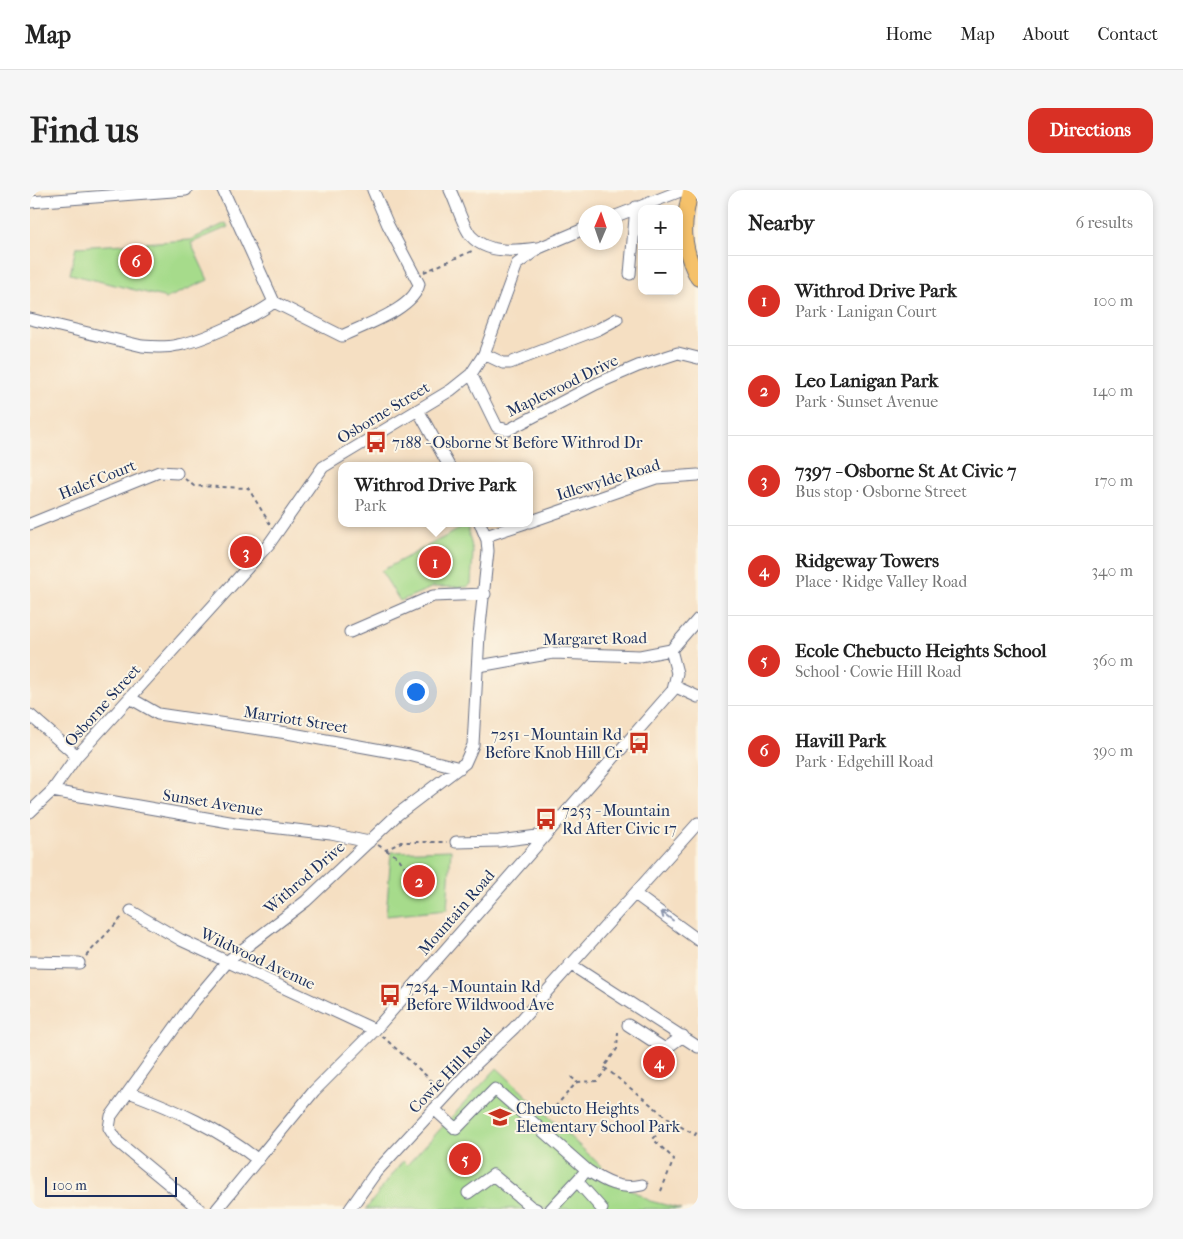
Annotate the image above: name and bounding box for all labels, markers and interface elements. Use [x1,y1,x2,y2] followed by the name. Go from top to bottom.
[25,21,71,49] text: Map
[885,24,932,45] text: Home
[960,24,995,45] text: Map
[1023,24,1069,45] text: About
[1097,24,1158,45] text: Contact
[1028,108,1153,153] button: Directions
[30,110,139,151] text: Find us
[578,205,623,250] north arrow
[638,205,683,295] map controls
[638,205,683,250] button: +
[748,211,814,235] text: Nearby
[1075,213,1133,232] text: 6 results
[120,242,152,280] pin: 6
[638,250,683,295] button: −
[795,280,957,302] text: Withrod Drive Park
[761,291,767,310] text: 1
[1093,291,1133,310] text: 100 m
[795,302,937,321] text: Park · Lanigan Court
[503,350,621,421] street label: Maplewood Drive
[795,370,938,392] text: Leo Lanigan Park
[334,377,433,447] street label: Osborne Street
[760,381,768,400] text: 2
[1092,381,1133,400] text: 140 m
[795,392,938,411] text: Park · Sunset Avenue
[363,429,389,455] bus stop icon: 7188 - Osborne St Before Withrod Dr
[392,433,643,452] place label: 7188 - Osborne St Before Withrod Dr
[56,455,139,504] street label: Halef Court
[554,455,662,504] street label: Idlewylde Road
[795,460,1016,482] text: 7397 - Osborne St At Civic 7
[338,462,533,527] popup
[761,471,767,490] text: 3
[1094,471,1133,490] text: 170 m
[355,474,516,496] text: Withrod Drive Park
[795,482,967,501] text: Bus stop · Osborne Street
[355,496,386,515] text: Park
[230,533,262,571] pin: 3
[419,543,451,581] pin: 1
[795,550,939,572] text: Ridgeway Towers
[759,561,769,580] text: 4
[1091,561,1133,580] text: 340 m
[795,572,967,591] text: Place · Ridge Valley Road
[543,628,648,649] street label: Margaret Road
[795,640,1047,662] text: Ecole Chebucto Heights School
[761,651,767,670] text: 5
[1092,651,1133,670] text: 360 m
[60,660,145,751] street label: Osborne Street
[795,662,962,681] text: School · Cowie Hill Road
[403,679,429,705] your location
[242,702,350,737] street label: Marriott Street
[485,725,622,762] place label: 7251 - Mountain Rd Before Knob Hill Cr
[626,730,652,756] bus stop icon: 7251 - Mountain Rd Before Knob Hill Cr
[795,730,886,752] text: Havill Park
[760,741,768,760] text: 6
[1092,741,1133,760] text: 390 m
[795,752,933,771] text: Park · Edgehill Road
[161,785,264,820] street label: Sunset Avenue
[562,801,677,838] place label: 7253 - Mountain Rd After Civic 17
[533,806,559,832] bus stop icon: 7253 - Mountain Rd After Civic 17
[259,837,349,918] street label: Withrod Drive
[403,862,435,900] pin: 2
[414,866,499,959] street label: Mountain Road
[661,911,674,922] one-way arrow
[196,923,318,993] street label: Wildwood Avenue
[406,977,554,1014] place label: 7254 - Mountain Rd Before Wildwood Ave
[377,982,403,1008] bus stop icon: 7254 - Mountain Rd Before Wildwood Ave
[405,1023,496,1117] street label: Cowie Hill Road
[643,1043,675,1081] pin: 4
[516,1099,681,1136] place label: Chebucto Heights Elementary School Park
[487,1104,513,1130] school or university icon: Chebucto Heights Elementary School Park
[449,1140,481,1178] pin: 5
[45,1174,178,1197] scale bar
[52,1177,87,1194] text: 100 m

